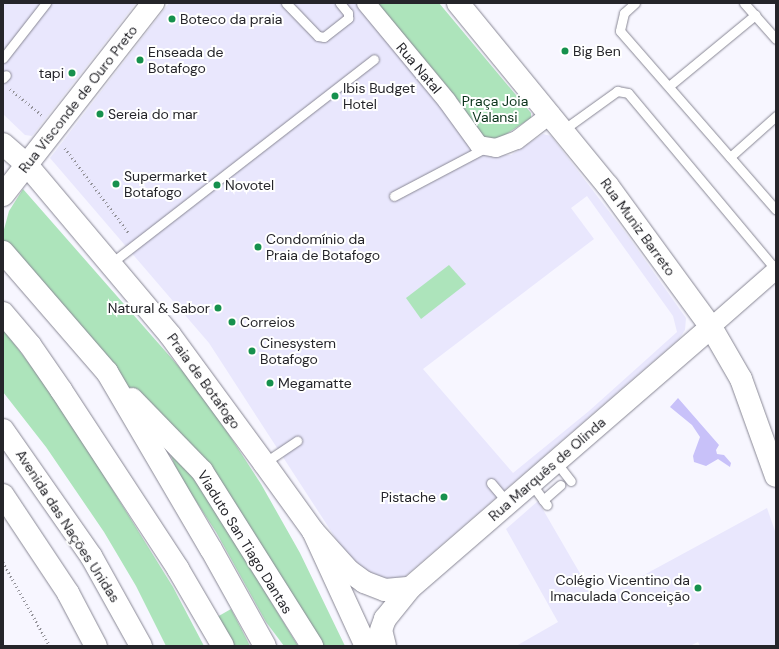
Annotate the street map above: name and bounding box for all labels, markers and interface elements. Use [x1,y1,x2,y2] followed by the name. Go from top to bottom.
[180,11,282,27] place label: Boteco da praia
[167,14,177,24] marker: Boteco da praia
[15,22,141,176] street label: Rua Visconde de Ouro Preto
[393,39,445,97] street label: Rua Natal
[573,43,621,59] place label: Big Ben
[148,44,223,76] place label: Enseada de Botafogo
[560,46,570,56] marker: Big Ben
[135,55,145,65] marker: Enseada de Botafogo
[39,65,64,81] place label: tapi
[67,68,77,78] marker: tapi
[343,80,415,112] place label: Ibis Budget Hotel
[330,91,340,101] marker: Ibis Budget Hotel
[462,93,528,126] park label: Praça Joia Valansi
[108,106,198,122] place label: Sereia do mar
[95,109,105,119] marker: Sereia do mar
[124,168,207,200] place label: Supermarket Botafogo
[597,175,679,279] street label: Rua Muniz Barreto
[225,177,274,193] place label: Novotel
[111,179,121,189] marker: Supermarket Botafogo
[212,180,222,190] marker: Novotel
[266,231,380,264] place label: Condomínio da Praia de Botafogo
[253,242,263,252] marker: Condomínio da Praia de Botafogo
[108,300,210,316] place label: Natural & Sabor
[213,303,223,313] marker: Natural & Sabor
[240,314,295,330] place label: Correios
[227,317,237,327] marker: Correios
[164,330,244,432] street label: Praia de Botafogo
[260,335,336,368] place label: Cinesystem Botafogo
[247,346,257,356] marker: Cinesystem Botafogo
[278,375,352,391] place label: Megamatte
[265,378,275,388] marker: Megamatte
[485,414,609,524] street label: Rua Marquês de Olinda
[12,447,124,605] street label: Avenida das Nações Unidas
[194,467,296,617] street label: Viaduto San Tiago Dantas
[381,489,436,505] place label: Pistache
[439,492,449,502] marker: Pistache
[550,572,690,604] place label: Colégio Vicentino da Imaculada Conceição
[693,583,703,593] marker: Colégio Vicentino da Imaculada Conceição

